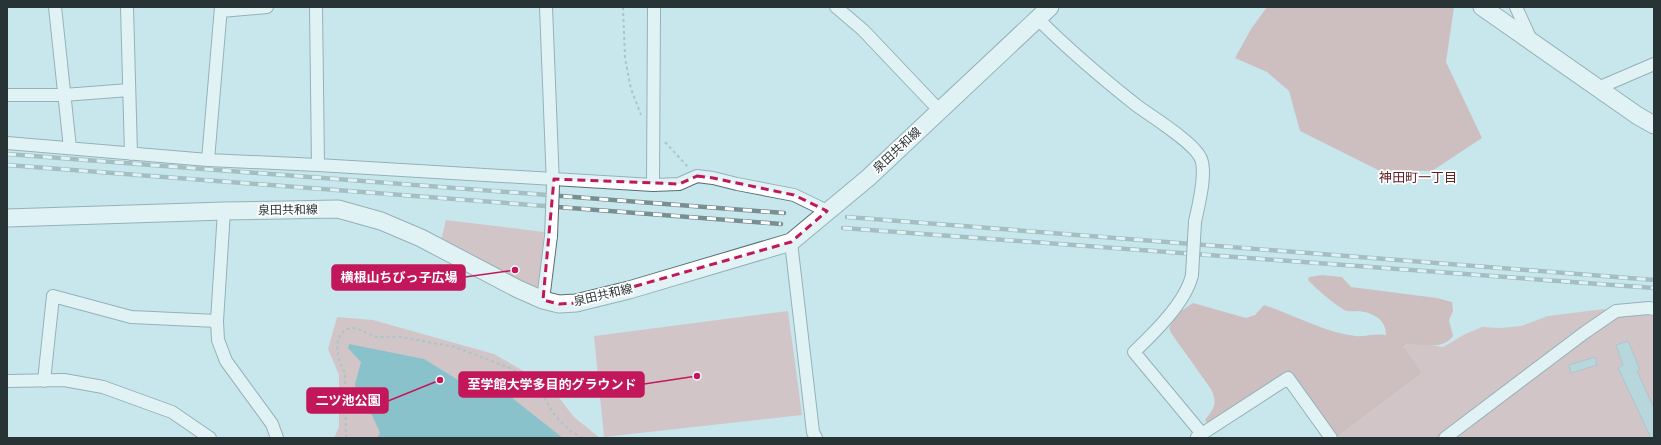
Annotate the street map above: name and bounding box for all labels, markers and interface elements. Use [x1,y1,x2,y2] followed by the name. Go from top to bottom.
[870,124,924,176] street label: 泉田共和線
[1379,169,1457,185] district label: 神田町一丁目
[258,201,318,218] street label: 泉田共和線
[332,265,465,290] callout: 横根山ちびっ子広場
[340,269,458,285] text: 横根山ちびっ子広場
[572,280,634,309] street label: 泉田共和線
[459,372,644,397] callout: 至学館大学多目的グラウンド
[467,376,637,392] text: 至学館大学多目的グラウンド
[307,388,388,413] callout: 二ツ池公園
[315,392,381,408] text: 二ツ池公園

